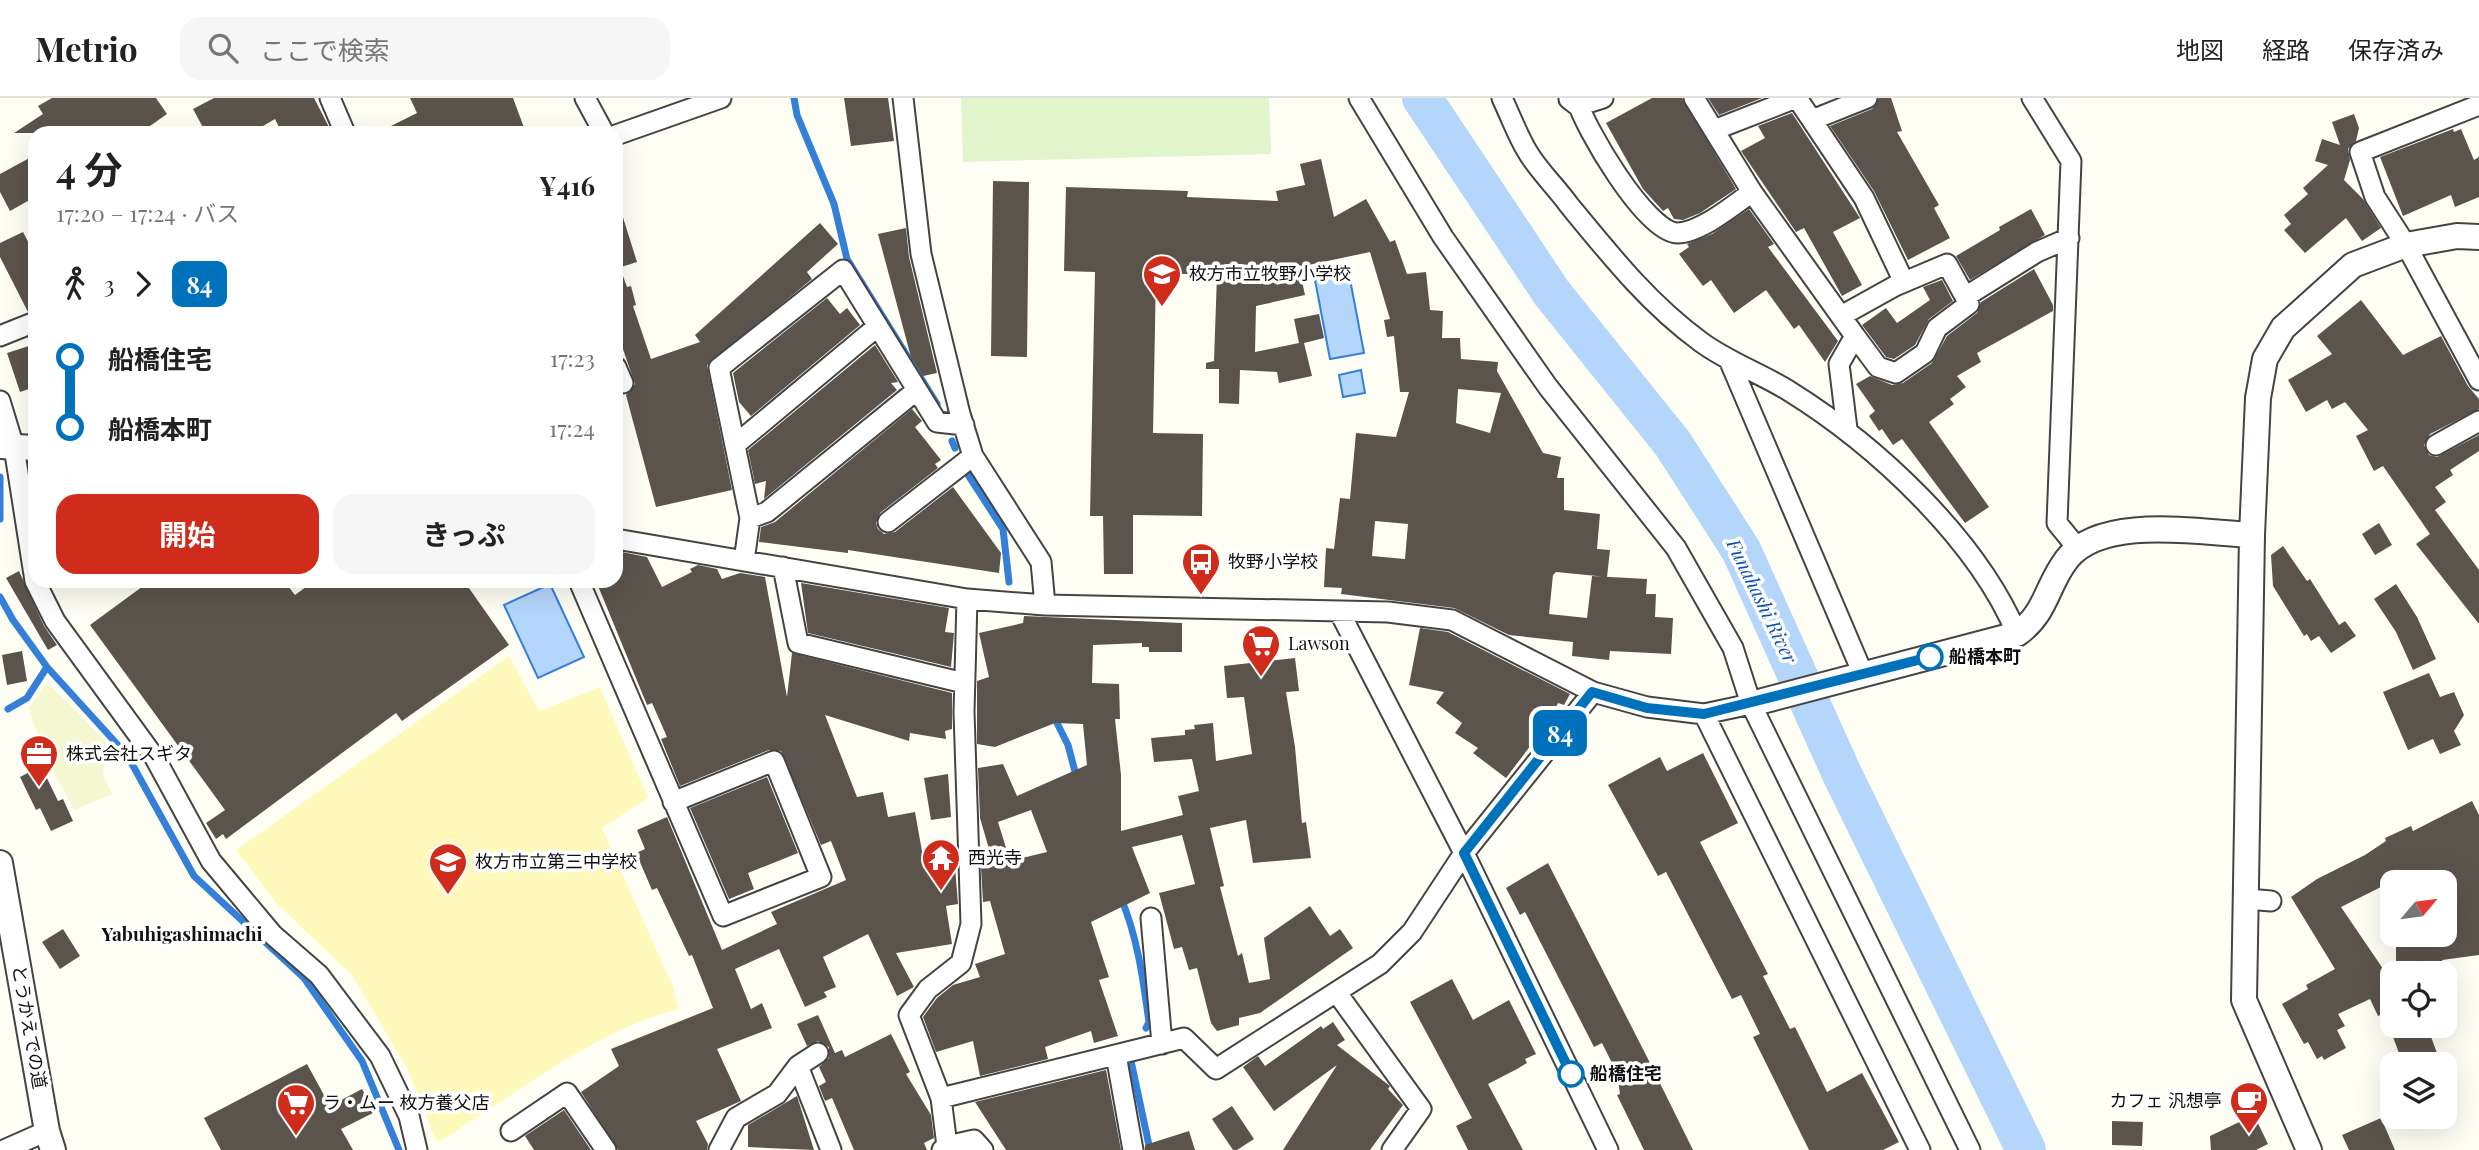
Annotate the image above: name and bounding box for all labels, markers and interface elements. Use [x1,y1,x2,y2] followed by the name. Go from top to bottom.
[180,17,670,80] search box
[35,26,138,70] text: Metrio
[204,29,242,67] icon: search
[260,32,390,67] text: ここで検索
[2176,33,2224,65] text: 地図
[2262,33,2310,65] text: 経路
[2348,33,2444,65] text: 保存済み
[56,143,123,194] text: 4 分
[539,168,595,203] text: ¥416
[56,197,239,228] text: 17:20 – 17:24 · バス
[1141,253,1183,308] school or university icon: 枚方市立牧野小学校
[1189,261,1351,285] place label: 枚方市立牧野小学校
[56,265,94,303] icon: walk
[124,265,162,303] icon: forward
[104,268,114,299] text: 3
[186,268,213,300] text: 84
[108,341,212,376] text: 船橋住宅
[550,342,595,373] text: 17:23
[108,411,212,446] text: 船橋本町
[549,412,595,443] text: 17:24
[56,494,319,574] button: 開始
[333,494,595,574] button: きっぷ
[1721,533,1805,668] water label: Funahashi River
[1180,541,1222,596] bus stop icon: 牧野小学校
[1228,549,1318,573] place label: 牧野小学校
[1240,623,1282,678] supermarket icon: Lawson
[1288,631,1350,655] place label: Lawson
[1917,644,1943,670] marker: 船橋本町
[1949,644,2021,668] place label: 船橋本町
[1528,710,1592,756] line badge: 84
[1547,717,1573,749] text: 84
[18,733,60,788] office icon: 株式会社スギタ
[66,741,192,765] place label: 株式会社スギタ
[920,837,962,892] temple icon: 西光寺
[427,841,469,896] school or university icon: 枚方市立第三中学校
[968,845,1022,869] place label: 西光寺
[475,849,637,873] place label: 枚方市立第三中学校
[2380,870,2457,947] north arrow
[2380,870,2457,1129] map controls
[101,920,262,946] district label: Yabuhigashimachi
[2380,961,2457,1038] button: locate
[7,963,53,1091] street label: とうかえでの道
[2380,1052,2457,1129] button: layers
[1558,1061,1584,1087] marker: 船橋住宅
[1590,1061,1662,1085] place label: 船橋住宅
[2228,1080,2270,1135] cafe icon: カフェ 汎想亭
[275,1082,317,1137] supermarket icon: ラ・ムー 枚方養父店
[2110,1088,2222,1112] place label: カフェ 汎想亭
[323,1090,489,1114] place label: ラ・ムー 枚方養父店

